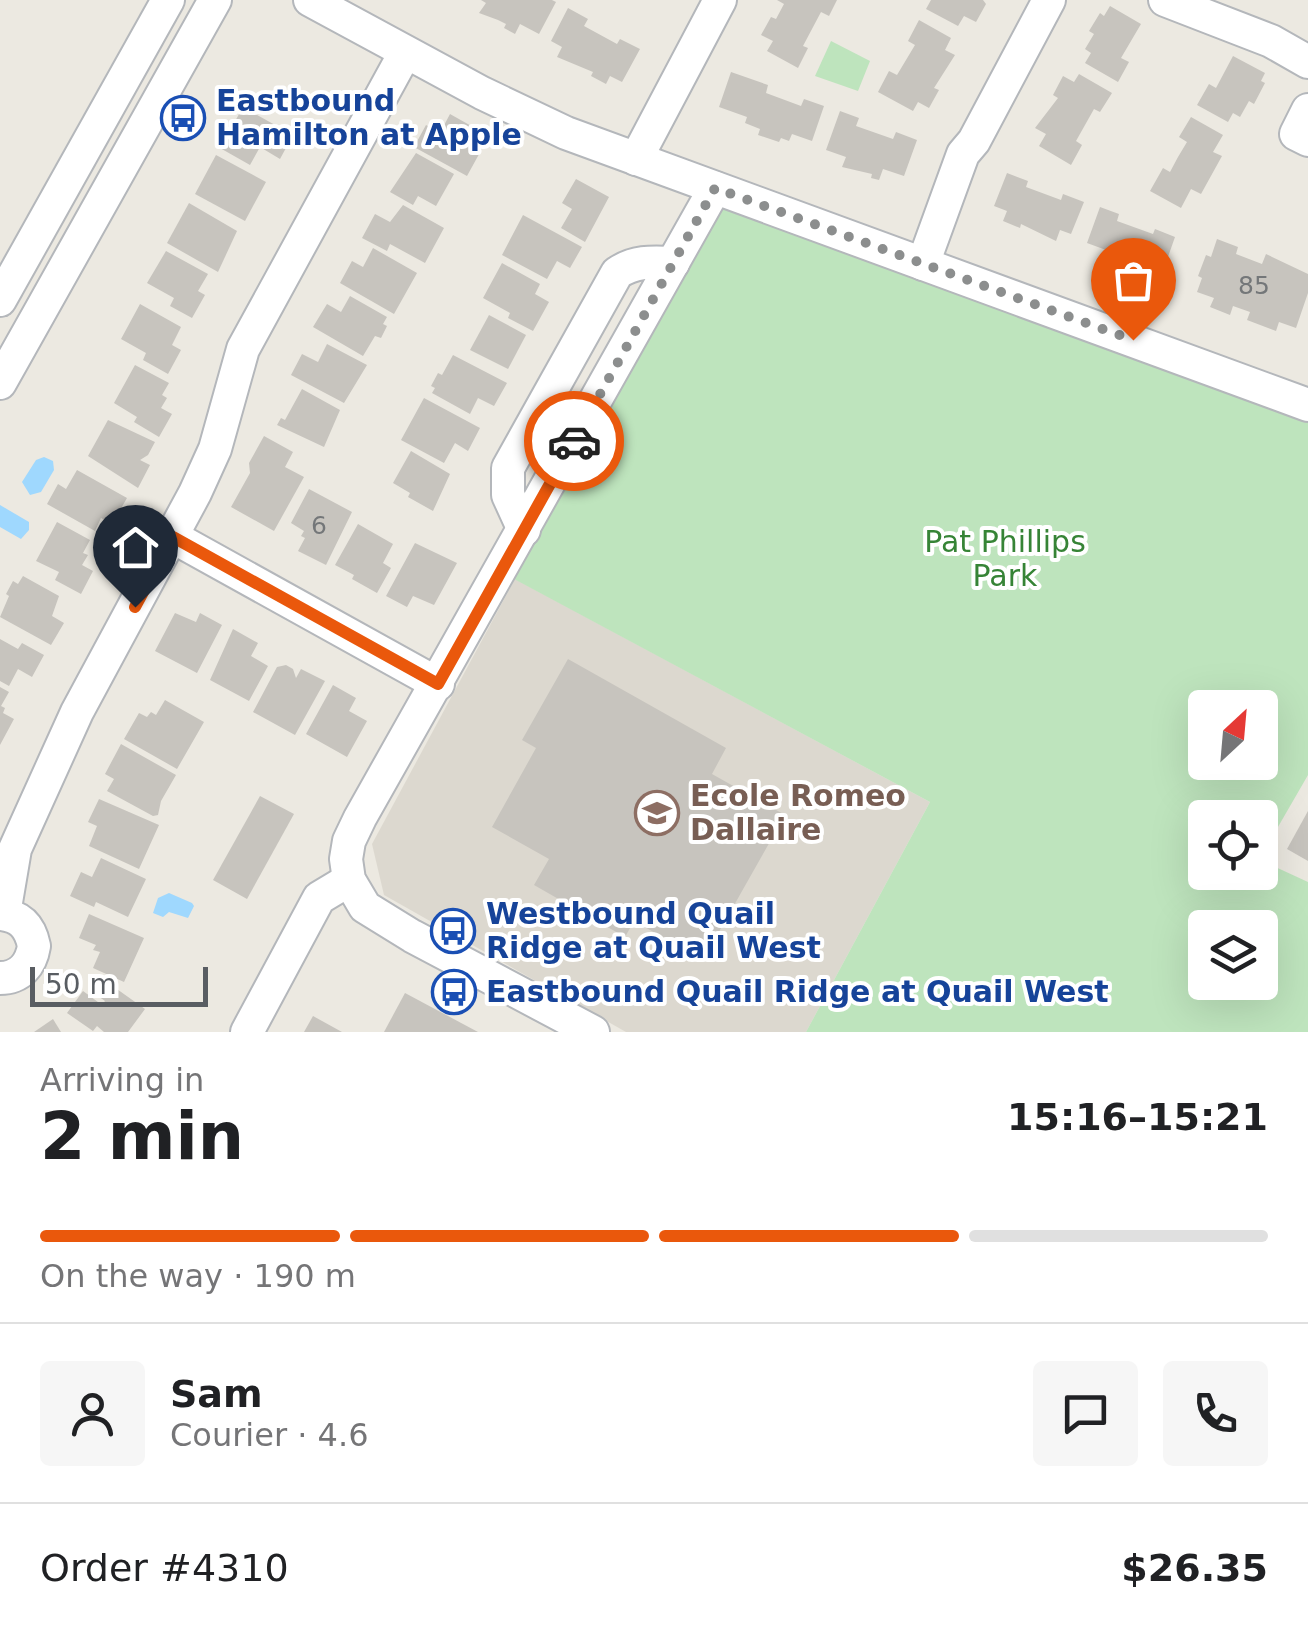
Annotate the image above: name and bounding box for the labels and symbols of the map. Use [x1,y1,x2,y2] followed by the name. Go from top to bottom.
[216,83,522,152] place label: Eastbound Hamilton at Apple
[160,95,206,141] bus stop icon: Eastbound Hamilton at Apple
[1091,238,1176,341] pin
[1238,271,1270,300] house number: 85
[524,391,624,491] courier
[93,505,178,608] pin
[311,511,327,540] house number: 6
[924,524,1086,593] park label: Pat Phillips Park
[1188,690,1278,780] north arrow
[690,778,906,847] place label: Ecole Romeo Dallaire
[634,790,680,836] school or university icon: Ecole Romeo Dallaire
[486,896,821,965] place label: Westbound Quail Ridge at Quail West
[430,908,476,954] bus stop icon: Westbound Quail Ridge at Quail West
[30,962,208,1006] scale bar
[431,969,477,1015] bus stop icon: Eastbound Quail Ridge at Quail West
[486,974,1109,1009] place label: Eastbound Quail Ridge at Quail West

